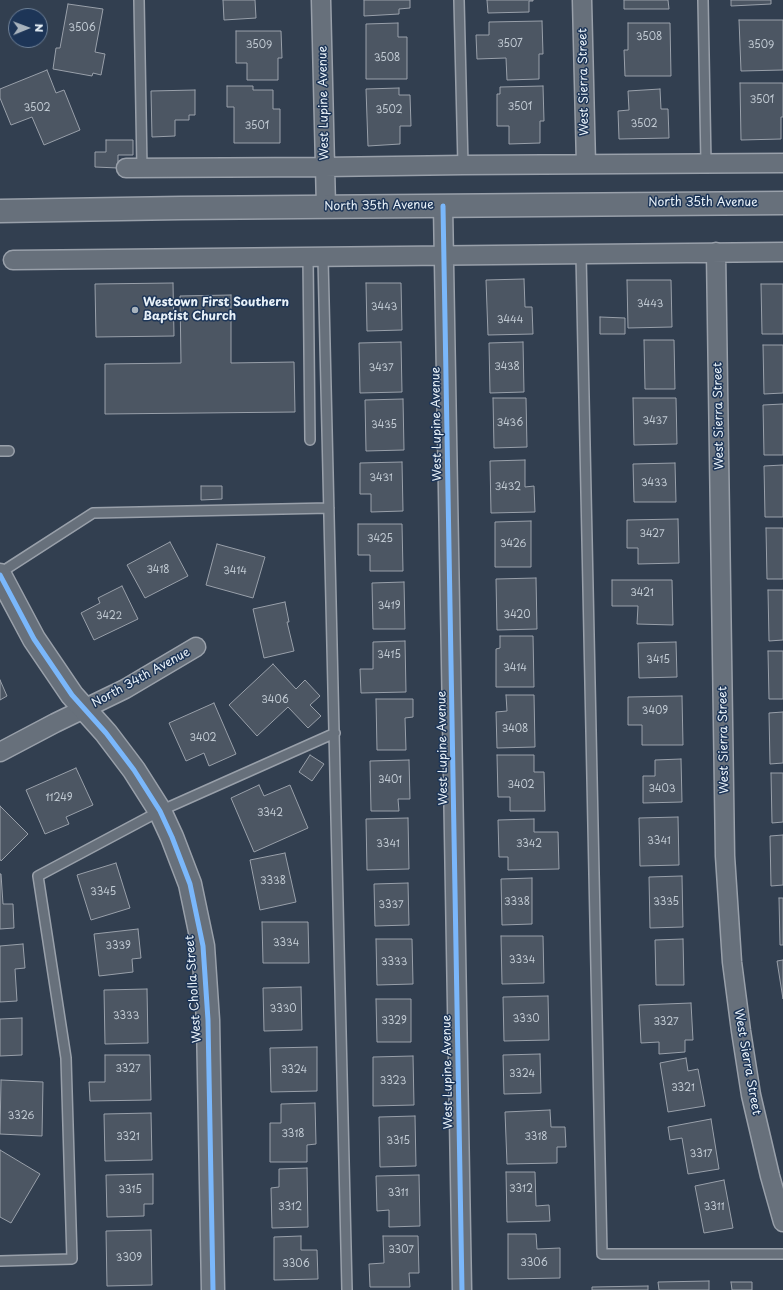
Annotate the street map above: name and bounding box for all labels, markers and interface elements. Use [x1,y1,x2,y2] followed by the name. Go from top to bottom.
[8,8,48,48] north arrow
[68,22,96,34] house number: 3506
[31,23,48,32] text: N
[576,28,592,136] street label: West Sierra Street
[636,31,662,43] house number: 3508
[497,38,523,50] house number: 3507
[246,39,272,51] house number: 3509
[748,39,774,51] house number: 3509
[316,46,332,160] street label: West Lupine Avenue
[374,52,400,64] house number: 3508
[750,94,774,106] house number: 3501
[508,101,532,113] house number: 3501
[23,102,51,114] house number: 3502
[375,104,403,116] house number: 3502
[630,118,658,130] house number: 3502
[245,120,269,132] house number: 3501
[648,196,758,210] street label: North 35th Avenue
[324,198,434,214] street label: North 35th Avenue
[143,296,289,324] place label: Westown First Southern Baptist Church
[637,298,663,310] house number: 3443
[371,301,397,313] house number: 3443
[130,305,140,315] marker: Westown First Southern Baptist Church
[497,314,523,326] house number: 3444
[494,361,520,373] house number: 3438
[368,362,394,374] house number: 3437
[711,362,727,470] street label: West Sierra Street
[429,367,445,481] street label: West Lupine Avenue
[642,415,668,427] house number: 3437
[497,417,523,429] house number: 3436
[371,419,397,431] house number: 3435
[369,472,393,484] house number: 3431
[641,477,667,489] house number: 3433
[495,481,521,493] house number: 3432
[639,528,665,540] house number: 3427
[367,533,393,545] house number: 3425
[500,538,526,550] house number: 3426
[146,564,170,576] house number: 3418
[223,565,247,577] house number: 3414
[630,587,654,599] house number: 3421
[377,600,401,612] house number: 3419
[503,609,531,621] house number: 3420
[96,610,122,622] house number: 3422
[89,645,193,711] street label: North 34th Avenue
[377,649,401,661] house number: 3415
[646,654,670,666] house number: 3415
[503,662,527,674] house number: 3414
[716,686,732,794] street label: West Sierra Street
[435,691,451,805] street label: West Lupine Avenue
[261,694,289,706] house number: 3406
[642,705,668,717] house number: 3409
[502,723,528,735] house number: 3408
[189,732,217,744] house number: 3402
[378,774,402,786] house number: 3401
[507,779,535,791] house number: 3402
[649,783,675,795] house number: 3403
[45,792,73,804] house number: 11249
[257,807,283,819] house number: 3342
[647,835,671,847] house number: 3341
[376,838,400,850] house number: 3341
[516,838,542,850] house number: 3342
[260,875,286,887] house number: 3338
[90,886,116,898] house number: 3345
[504,896,530,908] house number: 3338
[653,896,679,908] house number: 3335
[378,899,404,911] house number: 3337
[183,935,205,1043] street label: West Cholla Street
[273,937,299,949] house number: 3334
[105,940,131,952] house number: 3339
[509,954,535,966] house number: 3334
[381,956,407,968] house number: 3333
[269,1003,297,1015] house number: 3330
[731,1008,763,1116] street label: West Sierra Street
[113,1010,139,1022] house number: 3333
[512,1013,540,1025] house number: 3330
[381,1015,407,1027] house number: 3329
[440,1015,456,1129] street label: West Lupine Avenue
[653,1016,679,1028] house number: 3327
[115,1063,141,1075] house number: 3327
[281,1064,307,1076] house number: 3324
[509,1068,535,1080] house number: 3324
[380,1075,406,1087] house number: 3323
[671,1082,695,1094] house number: 3321
[8,1110,34,1122] house number: 3326
[281,1128,305,1140] house number: 3318
[116,1131,140,1143] house number: 3321
[524,1131,548,1143] house number: 3318
[386,1135,410,1147] house number: 3315
[690,1148,712,1160] house number: 3317
[509,1183,533,1195] house number: 3312
[118,1184,142,1196] house number: 3315
[387,1187,409,1199] house number: 3311
[278,1201,302,1213] house number: 3312
[703,1201,725,1213] house number: 3311
[388,1244,414,1256] house number: 3307
[116,1252,142,1264] house number: 3309
[520,1257,548,1269] house number: 3306
[282,1258,310,1270] house number: 3306

